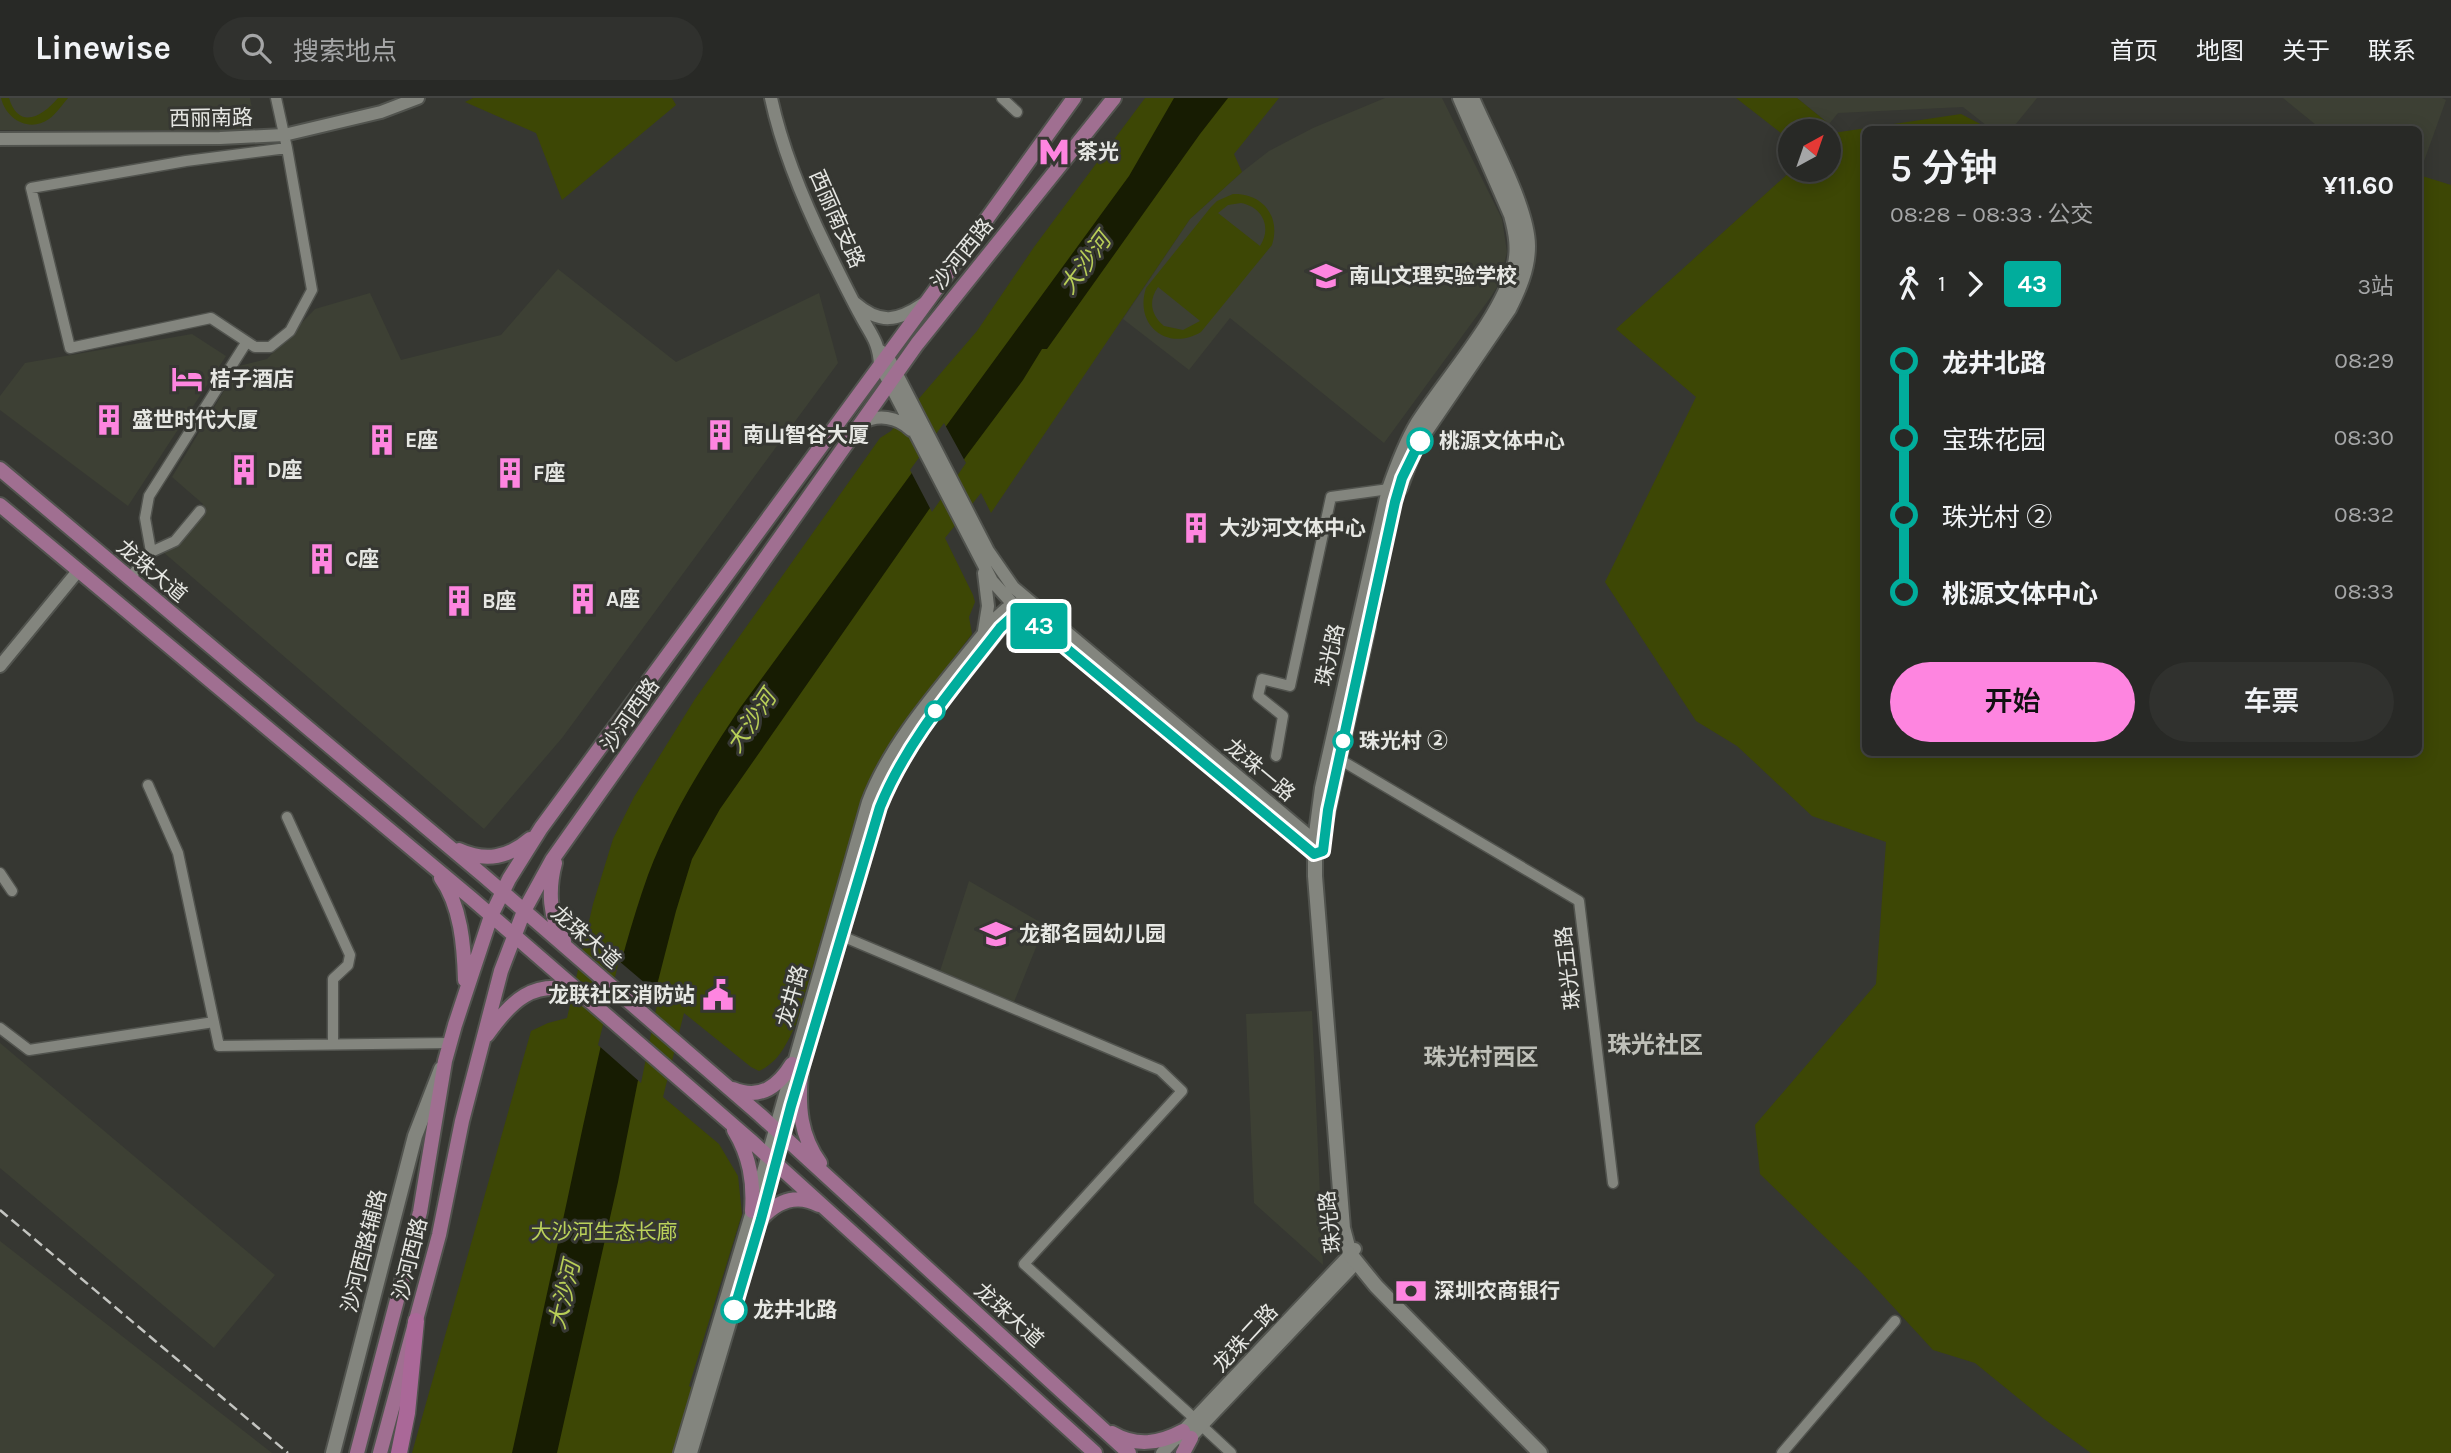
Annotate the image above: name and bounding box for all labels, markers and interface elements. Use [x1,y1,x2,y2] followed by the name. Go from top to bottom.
[213,17,703,80] search box
[35,29,171,67] text: Linewise
[237,29,275,67] icon: search
[293,36,397,67] text: 搜索地点
[2110,37,2158,65] text: 首页
[2196,37,2244,65] text: 地图
[2282,37,2330,65] text: 关于
[2368,37,2416,65] text: 联系
[169,105,253,131] street label: 西丽南路
[1778,119,1841,182] north arrow
[1778,119,1841,182] map controls
[1037,135,1071,169] metro station icon: 茶光
[1077,140,1119,164] place label: 茶光
[1890,146,1997,191] text: 5 分钟
[805,166,869,272] street label: 西丽南支路
[2322,170,2394,201] text: ¥11.60
[1890,201,2094,228] text: 08:28 – 08:33 · 公交
[926,214,998,294] street label: 沙河西路
[1054,224,1119,299] water label: 大沙河
[1309,259,1343,293] school or university icon: 南山文理实验学校
[1349,264,1517,288] place label: 南山文理实验学校
[1890,265,1928,303] icon: walk
[1956,265,1994,303] icon: forward
[1938,270,1946,297] text: 1
[2018,270,2047,298] text: 43
[2357,273,2394,300] text: 3站
[2334,347,2394,374] text: 08:29
[1942,348,2046,379] text: 龙井北路
[170,362,204,396] hotel icon: 桔子酒店
[210,367,294,391] place label: 桔子酒店
[92,403,126,437] building icon: 盛世时代大厦
[132,408,258,432] place label: 盛世时代大厦
[703,418,737,452] building icon: 南山智谷大厦
[365,423,399,457] building icon: E座
[743,423,869,447] place label: 南山智谷大厦
[2334,424,2394,451] text: 08:30
[1942,425,2046,456] text: 宝珠花园
[405,428,438,452] place label: E座
[1407,428,1433,454] marker: 桃源文体中心
[1439,429,1565,453] place label: 桃源文体中心
[227,453,261,487] building icon: D座
[493,456,527,490] building icon: F座
[267,458,302,482] place label: D座
[533,461,565,485] place label: F座
[2334,501,2394,528] text: 08:32
[1942,502,2052,533] text: 珠光村 ②
[1179,511,1213,545] building icon: 大沙河文体中心
[1219,516,1366,540] place label: 大沙河文体中心
[112,535,192,607] street label: 龙珠大道
[305,542,339,576] building icon: C座
[345,547,379,571] place label: C座
[2334,578,2394,605] text: 08:33
[1942,579,2098,610] text: 桃源文体中心
[566,582,600,616] building icon: A座
[442,584,476,618] building icon: B座
[606,587,640,611] place label: A座
[482,589,517,613] place label: B座
[1007,603,1070,649] line badge: 43
[1024,612,1054,640] text: 43
[1311,622,1349,688] street label: 珠光路
[1890,662,2135,742] button: 开始
[2149,662,2394,742] button: 车票
[596,674,664,756] street label: 沙河西路
[721,682,784,757] water label: 大沙河
[925,701,945,721] unlabelled marker
[1359,729,1448,753] place label: 珠光村 ②
[1333,731,1353,751] marker: 珠光村 ②
[1220,734,1300,806] street label: 龙珠一路
[546,900,626,974] street label: 龙珠大道
[979,917,1013,951] school or university icon: 龙都名园幼儿园
[1019,922,1166,946] place label: 龙都名园幼儿园
[1551,925,1585,1011] street label: 珠光五路
[772,962,812,1030] street label: 龙井路
[701,978,735,1012] public building icon: 龙联社区消防站
[548,983,695,1007] place label: 龙联社区消防站
[1607,1031,1703,1059] district label: 珠光社区
[1424,1044,1539,1071] district label: 珠光村西区
[337,1187,391,1315] street label: 沙河西路辅路
[1315,1189,1345,1255] street label: 珠光路
[388,1215,432,1303] street label: 沙河西路
[531,1220,678,1244] park label: 大沙河生态长廊
[544,1255,586,1332] water label: 大沙河
[1394,1274,1428,1308] bank icon: 深圳农商银行
[970,1278,1048,1352] street label: 龙珠大道
[1434,1279,1560,1303] place label: 深圳农商银行
[721,1297,747,1323] marker: 龙井北路
[753,1298,837,1322] place label: 龙井北路
[1208,1299,1282,1377] street label: 龙珠二路

